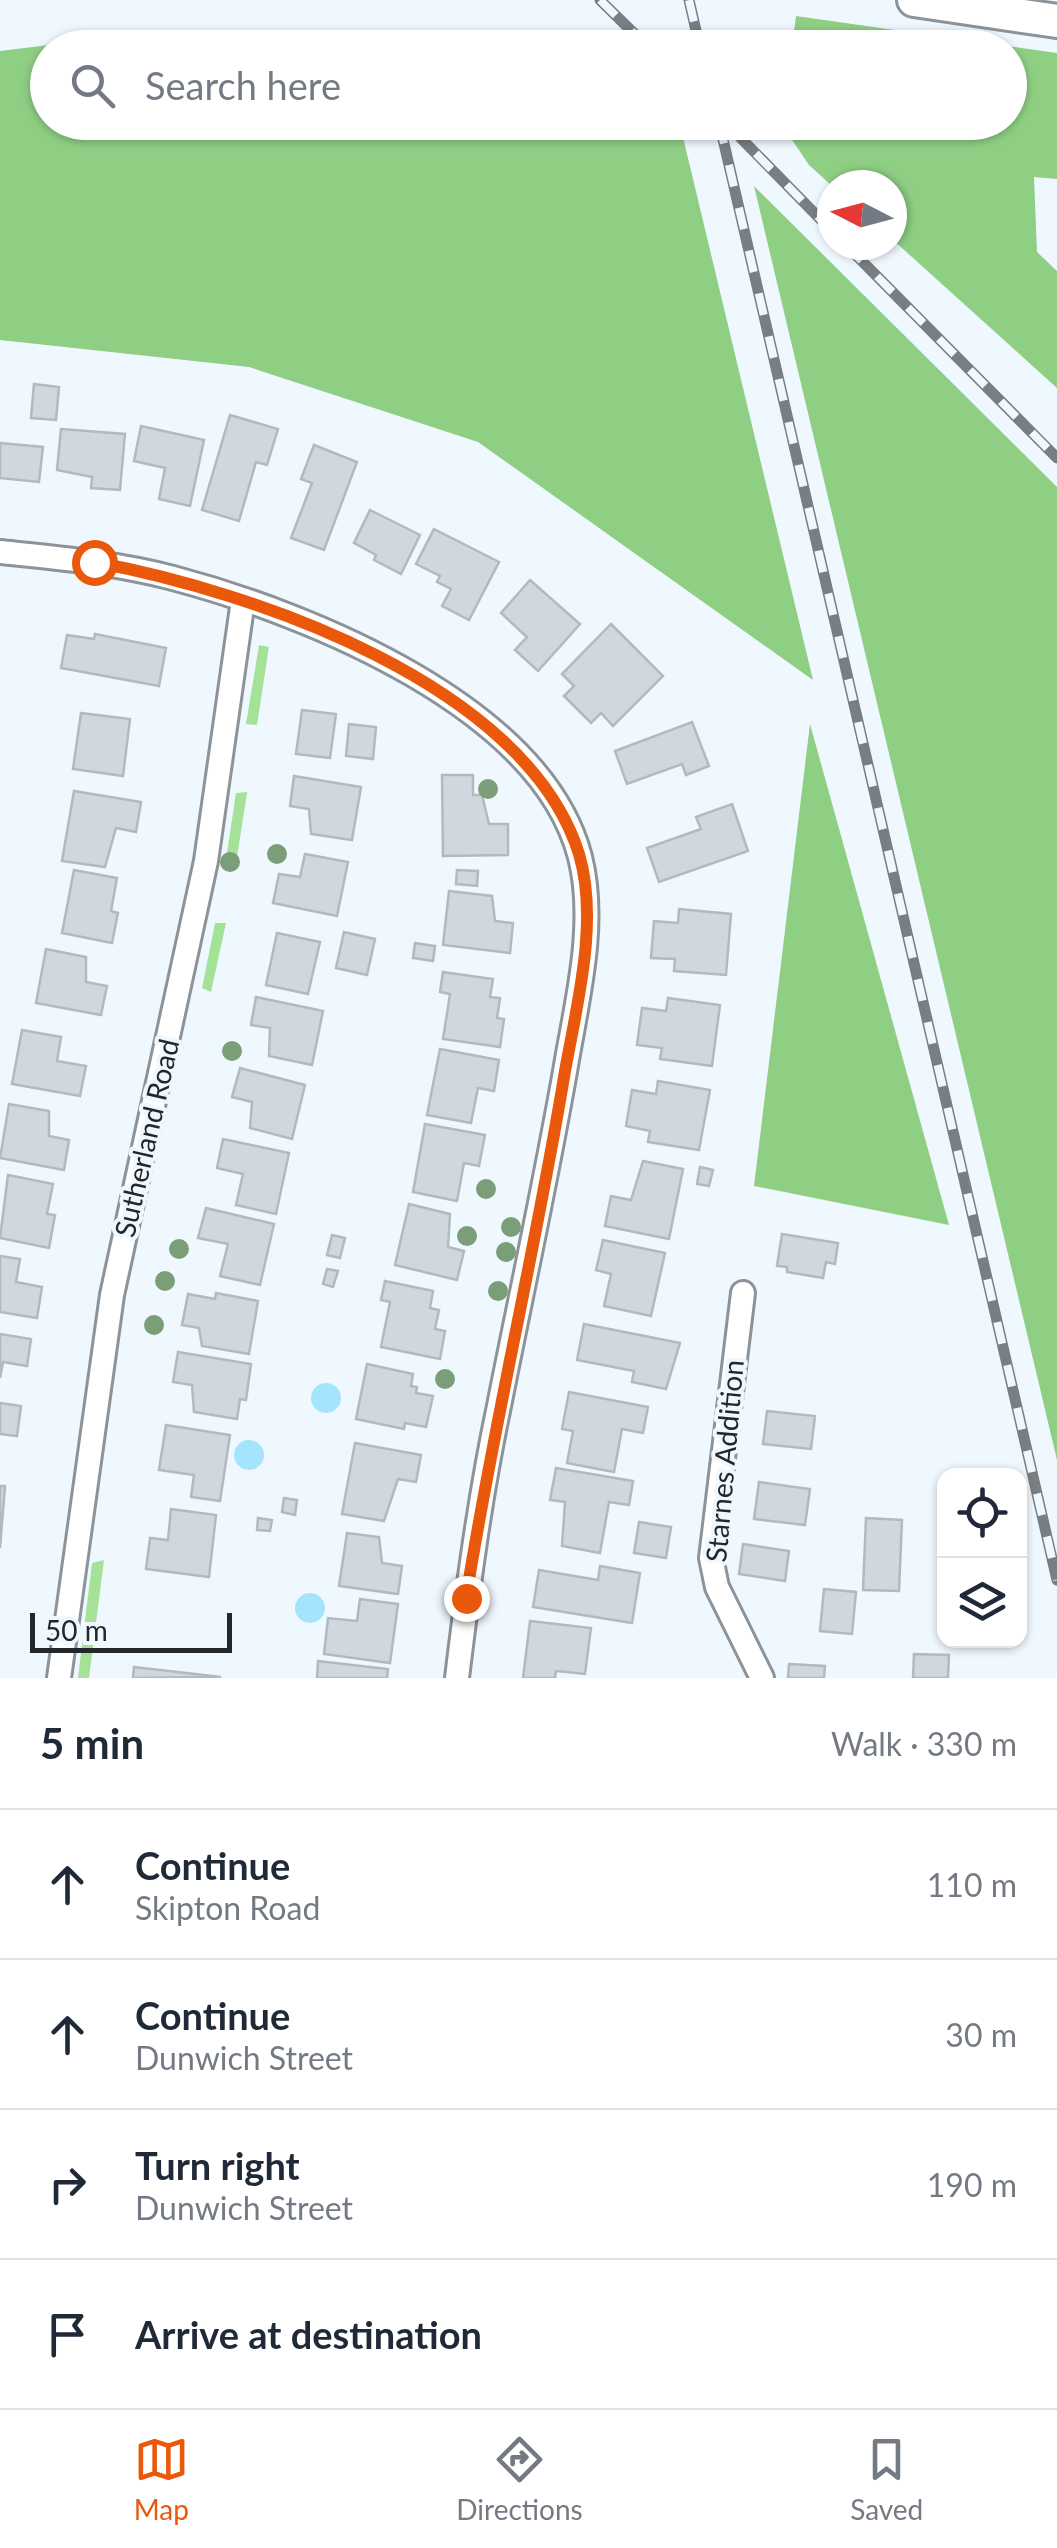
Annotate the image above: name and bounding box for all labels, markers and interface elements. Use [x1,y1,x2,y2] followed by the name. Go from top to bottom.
[30,30,1027,140] search box
[65,58,120,113] icon: search
[145,62,341,108] text: Search here
[817,170,907,260] north arrow
[72,540,118,586] route start
[107,1035,185,1240] street label: Sutherland Road
[698,1358,750,1563] street label: Starnes Addition
[937,1468,1027,1648] map controls
[937,1468,1027,1558] button: locate
[937,1558,1027,1648] button: layers
[444,1576,490,1622] route end
[30,1608,232,1652] scale bar
[45,1613,108,1647] text: 50 m
[40,1718,144,1768] text: 5 min
[831,1724,1017,1763] text: Walk · 330 m
[135,1842,290,1888] text: Continue
[40,1857,95,1912] icon: ahead
[927,1865,1017,1904] text: 110 m
[135,1888,320,1927] text: Skipton Road
[135,1992,290,2038] text: Continue
[40,2007,95,2062] icon: ahead
[945,2015,1017,2054] text: 30 m
[135,2038,353,2077] text: Dunwich Street
[135,2142,300,2188] text: Turn right
[40,2157,95,2212] icon: right
[927,2165,1017,2204] text: 190 m
[135,2188,353,2227] text: Dunwich Street
[40,2307,95,2362] icon: arrive
[135,2311,482,2357] text: Arrive at destination
[134,2432,189,2526] tab: Map
[456,2432,583,2526] tab: Directions
[850,2432,923,2526] tab: Saved

